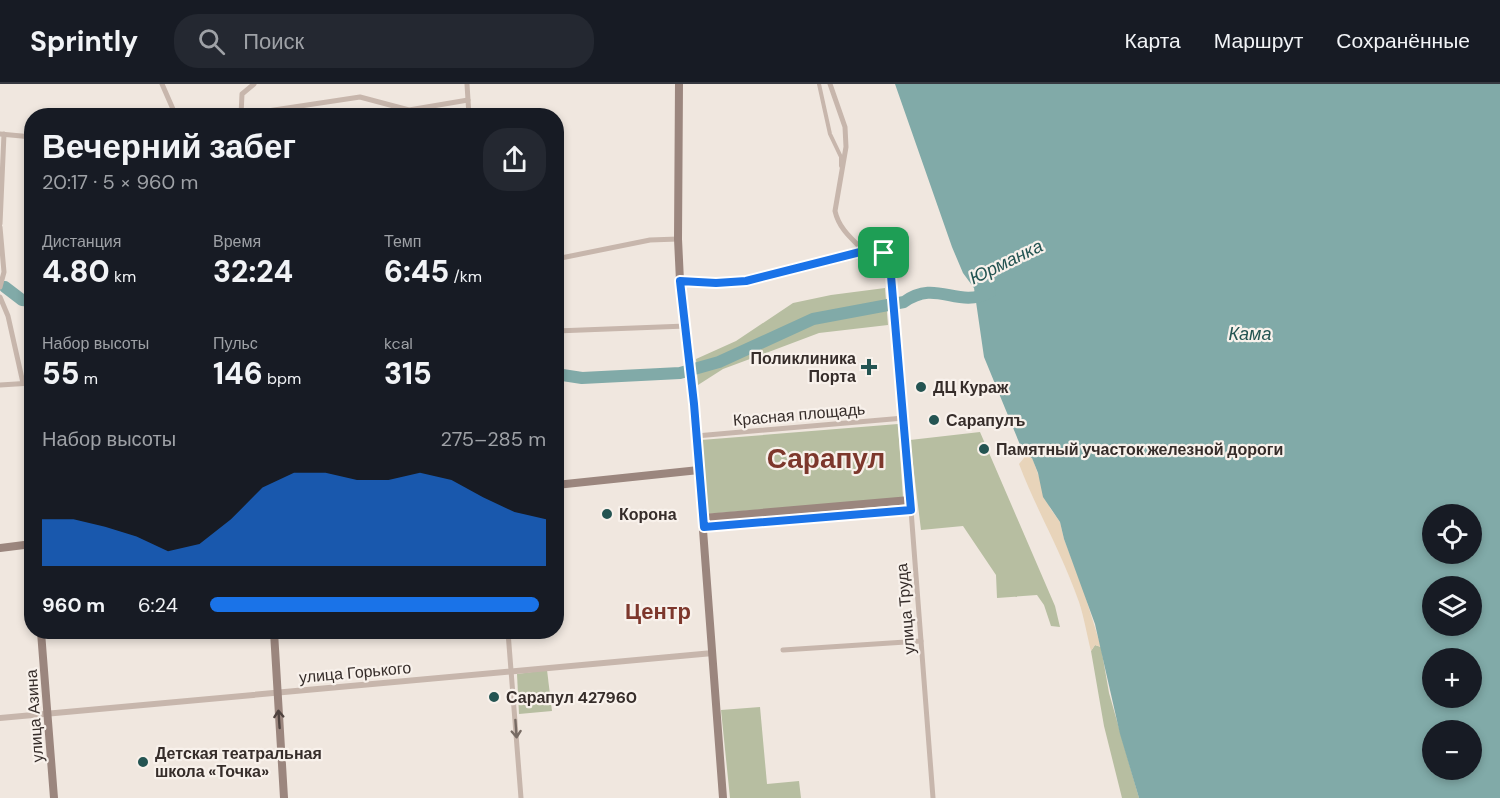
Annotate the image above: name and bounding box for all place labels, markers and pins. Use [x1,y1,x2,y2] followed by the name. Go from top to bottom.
[858,227,909,278] pin
[751,348,856,387] place label: Поликлиника Порта
[860,358,878,376] marker: Поликлиника Порта
[933,377,1009,398] place label: ДЦ Кураж
[914,380,928,394] marker: ДЦ Кураж
[946,410,1026,431] place label: Сарапулъ
[927,413,941,427] marker: Сарапулъ
[996,439,1283,460] place label: Памятный участок железной дороги
[977,442,991,456] marker: Памятный участок железной дороги
[619,504,677,525] place label: Корона
[600,507,614,521] marker: Корона
[506,687,637,708] place label: Сарапул 427960
[487,690,501,704] marker: Сарапул 427960
[155,743,322,782] place label: Детская театральная школа «Точка»
[136,755,150,769] marker: Детская театральная школа «Точка»

